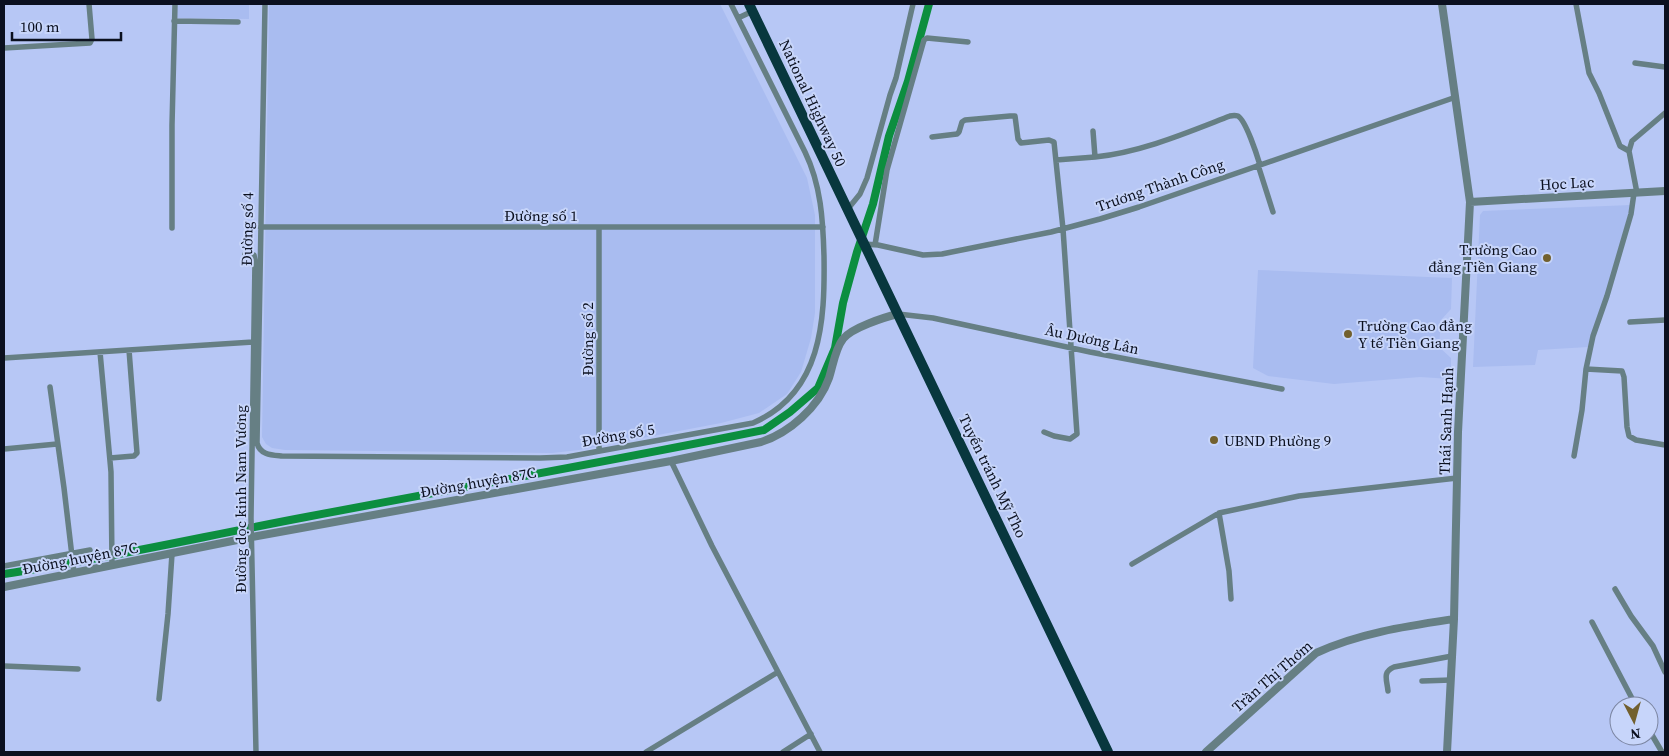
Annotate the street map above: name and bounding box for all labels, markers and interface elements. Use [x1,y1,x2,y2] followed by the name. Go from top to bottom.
[12,10,121,42] scale bar
[20,16,60,37] text: 100 m
[774,36,852,170] street label: National Highway 50
[1093,153,1227,217] street label: Trương Thành Công
[1539,171,1595,195] street label: Học Lạc
[236,191,258,266] street label: Đường số 4
[504,205,578,226] street label: Đường số 1
[1428,239,1537,277] place label: Trường Cao đẳng Tiền Giang
[1541,252,1553,264] marker: Trường Cao đẳng Tiền Giang
[577,302,598,376] street label: Đường số 2
[1358,315,1472,353] place label: Trường Cao đẳng Y tế Tiền Giang
[1043,319,1141,359] street label: Âu Dương Lân
[1342,328,1354,340] marker: Trường Cao đẳng Y tế Tiền Giang
[1434,367,1458,475] street label: Thái Sanh Hạnh
[230,405,251,593] street label: Đường dọc kinh Nam Vương
[954,411,1032,541] street label: Tuyến tránh Mỹ Tho
[580,418,656,452] street label: Đường số 5
[1224,430,1331,451] place label: UBND Phường 9
[1208,434,1220,446] marker: UBND Phường 9
[418,461,538,503] street label: Đường huyện 87C
[20,536,140,580] street label: Đường huyện 87C
[1227,635,1317,717] street label: Trần Thị Thơm
[1609,696,1659,746] north arrow
[1629,723,1641,744] text: N

